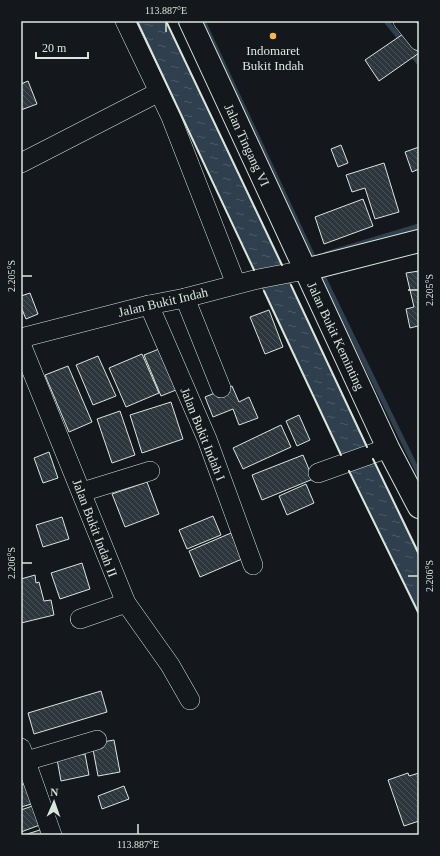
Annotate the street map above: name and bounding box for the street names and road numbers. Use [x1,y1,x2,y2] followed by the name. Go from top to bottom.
[221,101,273,189] street label: Jalan Tingang VI
[304,279,368,393] street label: Jalan Bukit Keminting
[117,284,210,320] street label: Jalan Bukit Indah
[177,385,229,483] street label: Jalan Bukit Indah I
[69,477,121,579] street label: Jalan Bukit Indah II

